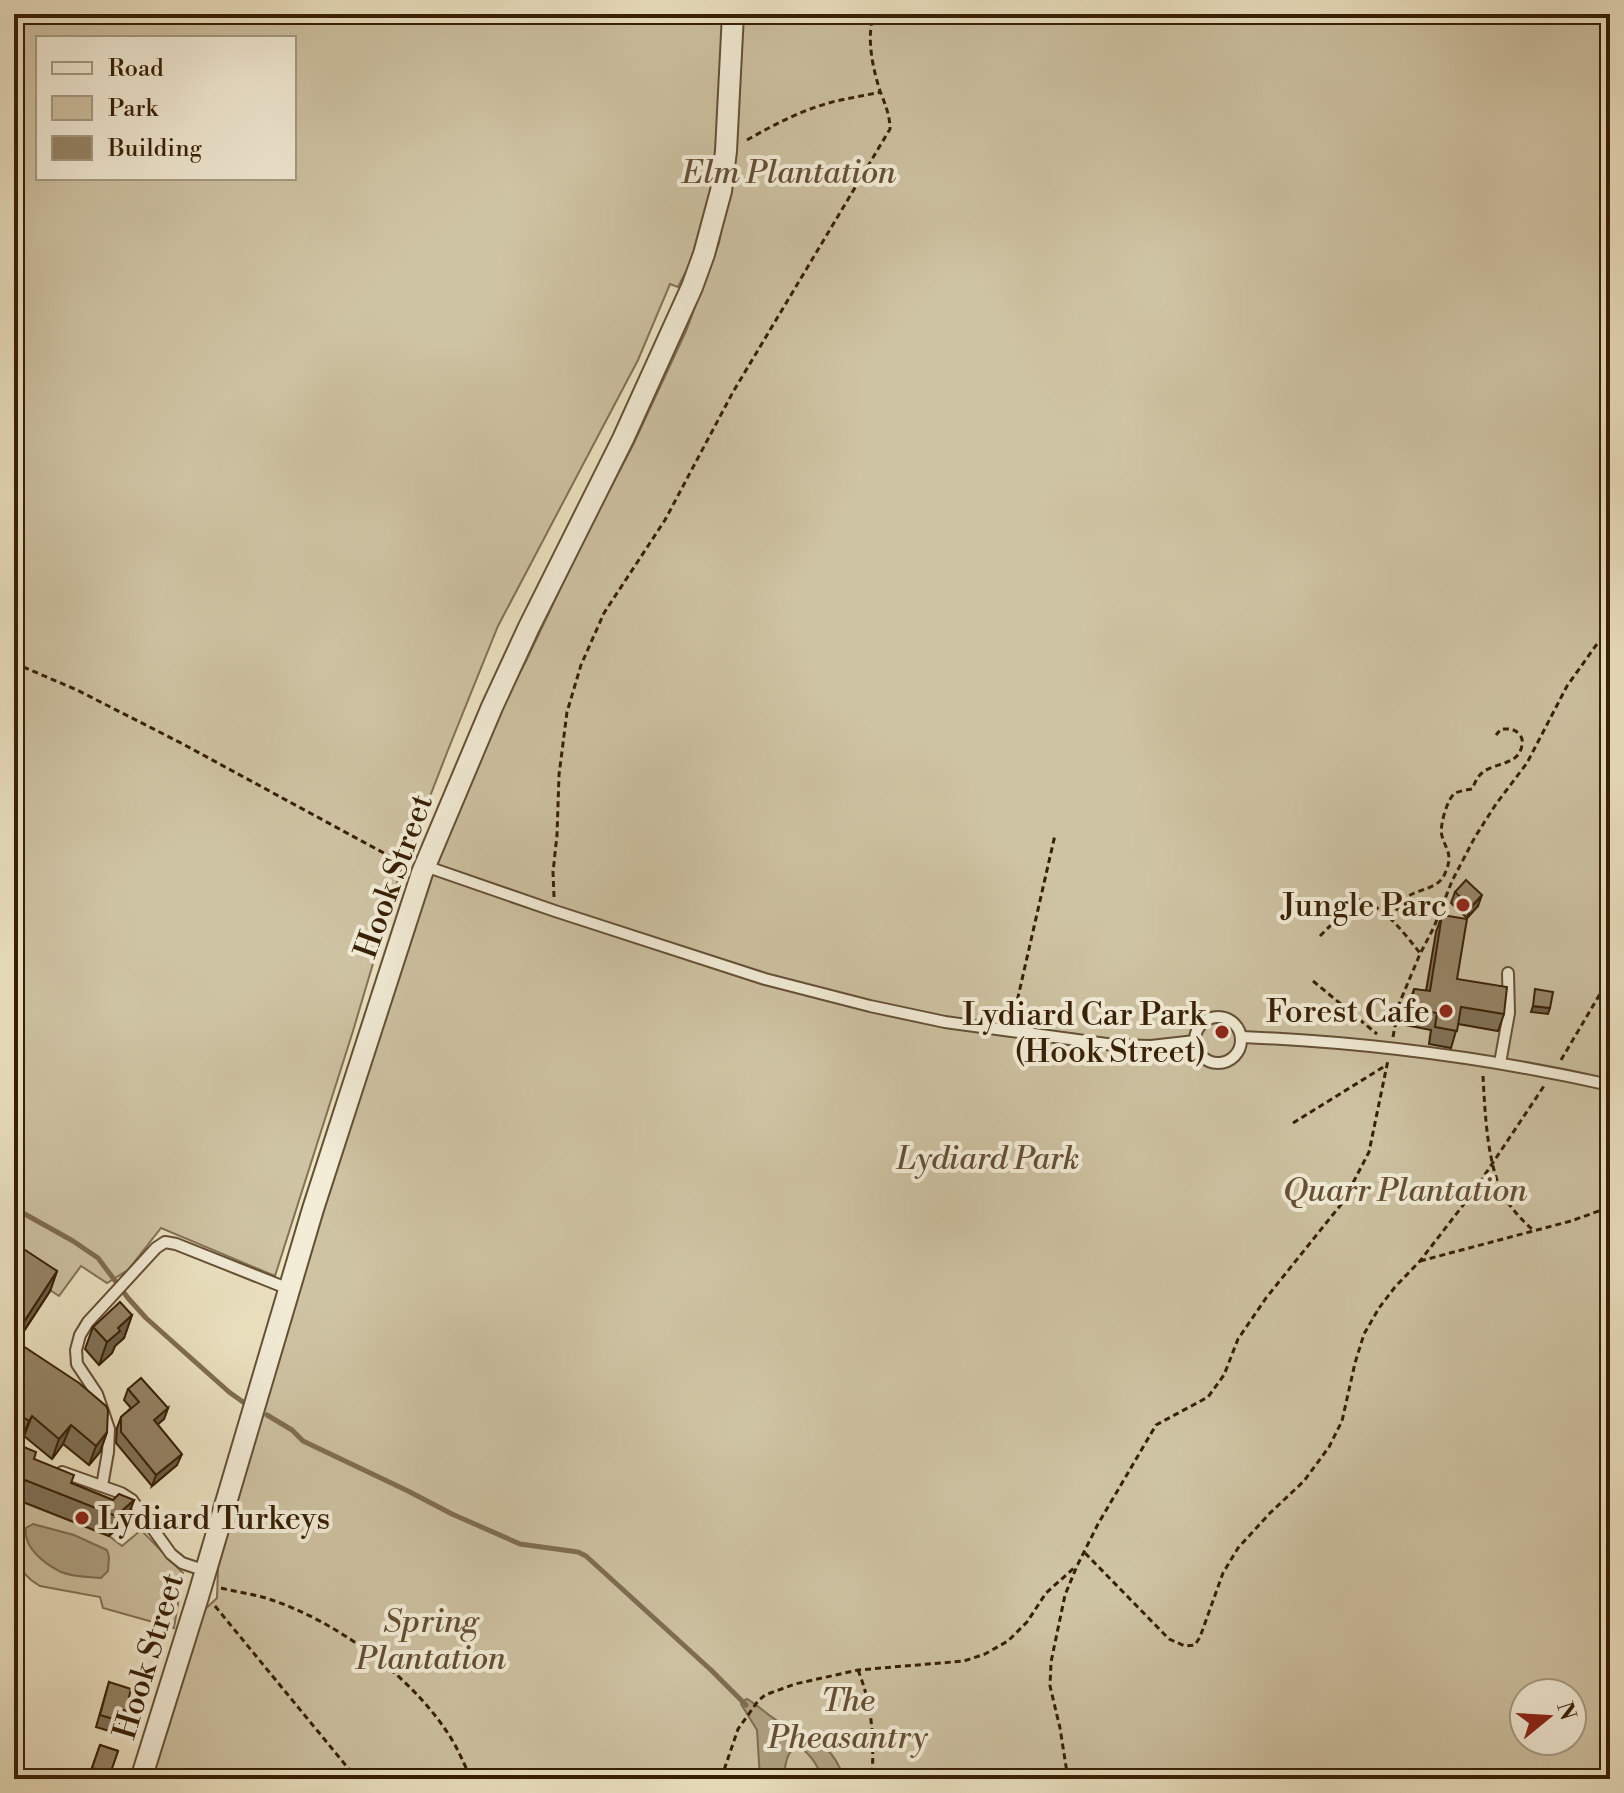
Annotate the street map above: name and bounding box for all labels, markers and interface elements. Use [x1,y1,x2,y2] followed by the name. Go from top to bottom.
[36,36,296,180] legend
[108,54,164,84] text: Road
[108,94,159,124] text: Park
[107,134,202,164] text: Building
[680,153,897,193] park label: Elm Plantation
[346,789,442,964] street label: Hook Street
[1280,886,1447,926] place label: Jungle Parc
[1454,896,1472,914] marker: Jungle Parc
[1266,992,1430,1032] place label: Forest Cafe
[962,995,1208,1072] place label: Lydiard Car Park (Hook Street)
[1437,1002,1455,1020] marker: Forest Cafe
[1213,1023,1231,1041] marker: Lydiard Car Park (Hook Street)
[895,1139,1080,1179] park label: Lydiard Park
[1283,1171,1528,1211] park label: Quarr Plantation
[98,1499,330,1539] place label: Lydiard Turkeys
[73,1509,91,1527] marker: Lydiard Turkeys
[105,1568,193,1744] street label: Hook Street
[355,1602,507,1679] park label: Spring Plantation
[1508,1677,1588,1757] north arrow
[767,1681,929,1758] park label: The Pheasantry
[1550,1699,1581,1724] text: N

